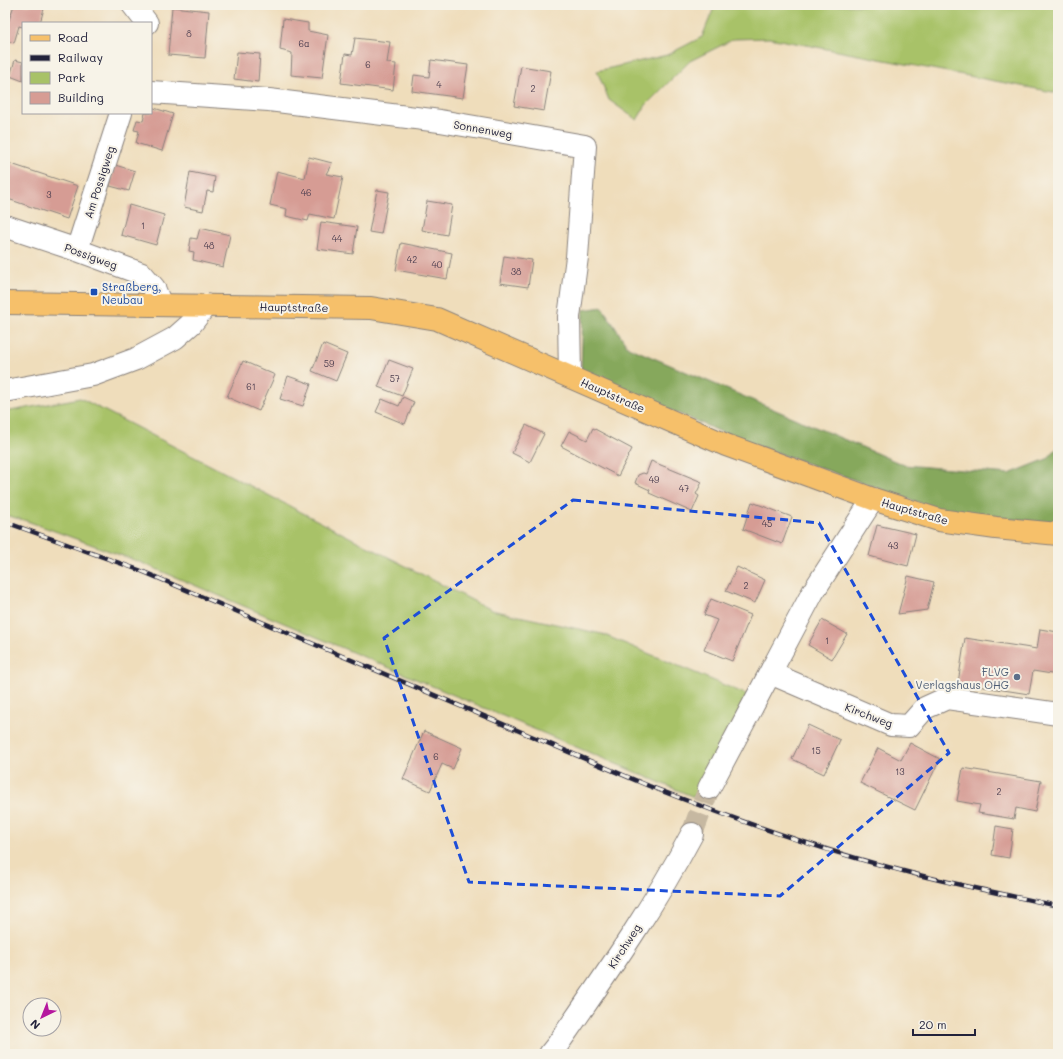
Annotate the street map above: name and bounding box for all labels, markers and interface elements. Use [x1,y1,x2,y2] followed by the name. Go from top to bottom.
[22,22,152,114] legend
[186,28,192,39] house number: 8
[58,29,88,45] text: Road
[298,38,310,49] house number: 6a
[58,49,103,65] text: Railway
[365,59,371,70] house number: 6
[58,69,85,85] text: Park
[436,79,442,90] house number: 4
[530,83,536,94] house number: 2
[58,89,104,105] text: Building
[452,116,514,142] street label: Sonnenweg
[80,144,118,220] street label: Am Possigweg
[301,187,311,198] house number: 46
[46,189,52,200] house number: 3
[141,220,145,231] house number: 1
[332,233,343,244] house number: 44
[62,239,120,273] street label: Possigweg
[204,240,215,251] house number: 48
[407,254,417,265] house number: 42
[432,259,443,270] house number: 40
[511,266,522,277] house number: 38
[102,279,161,307] place label: Straßberg, Neubau
[89,287,99,297] marker: Straßberg, Neubau
[260,299,329,315] street label: Hauptstraße
[324,358,335,369] house number: 59
[390,373,400,384] house number: 57
[579,374,648,416] street label: Hauptstraße
[246,381,256,392] house number: 61
[649,474,660,485] house number: 49
[679,483,689,494] house number: 47
[880,494,950,528] street label: Hauptstraße
[762,518,772,529] house number: 45
[888,540,898,551] house number: 43
[743,580,749,591] house number: 2
[825,635,829,646] house number: 1
[916,664,1009,692] place label: FLVG Verlagshaus OHG
[1012,672,1022,682] marker: FLVG Verlagshaus OHG
[843,699,895,731] street label: Kirchweg
[811,745,821,756] house number: 15
[433,751,439,762] house number: 6
[895,766,905,777] house number: 13
[996,786,1002,797] house number: 2
[604,921,644,971] street label: Kirchweg
[22,997,62,1037] north arrow
[913,1011,975,1037] scale bar
[27,1016,43,1033] text: N
[919,1016,947,1032] text: 20 m

